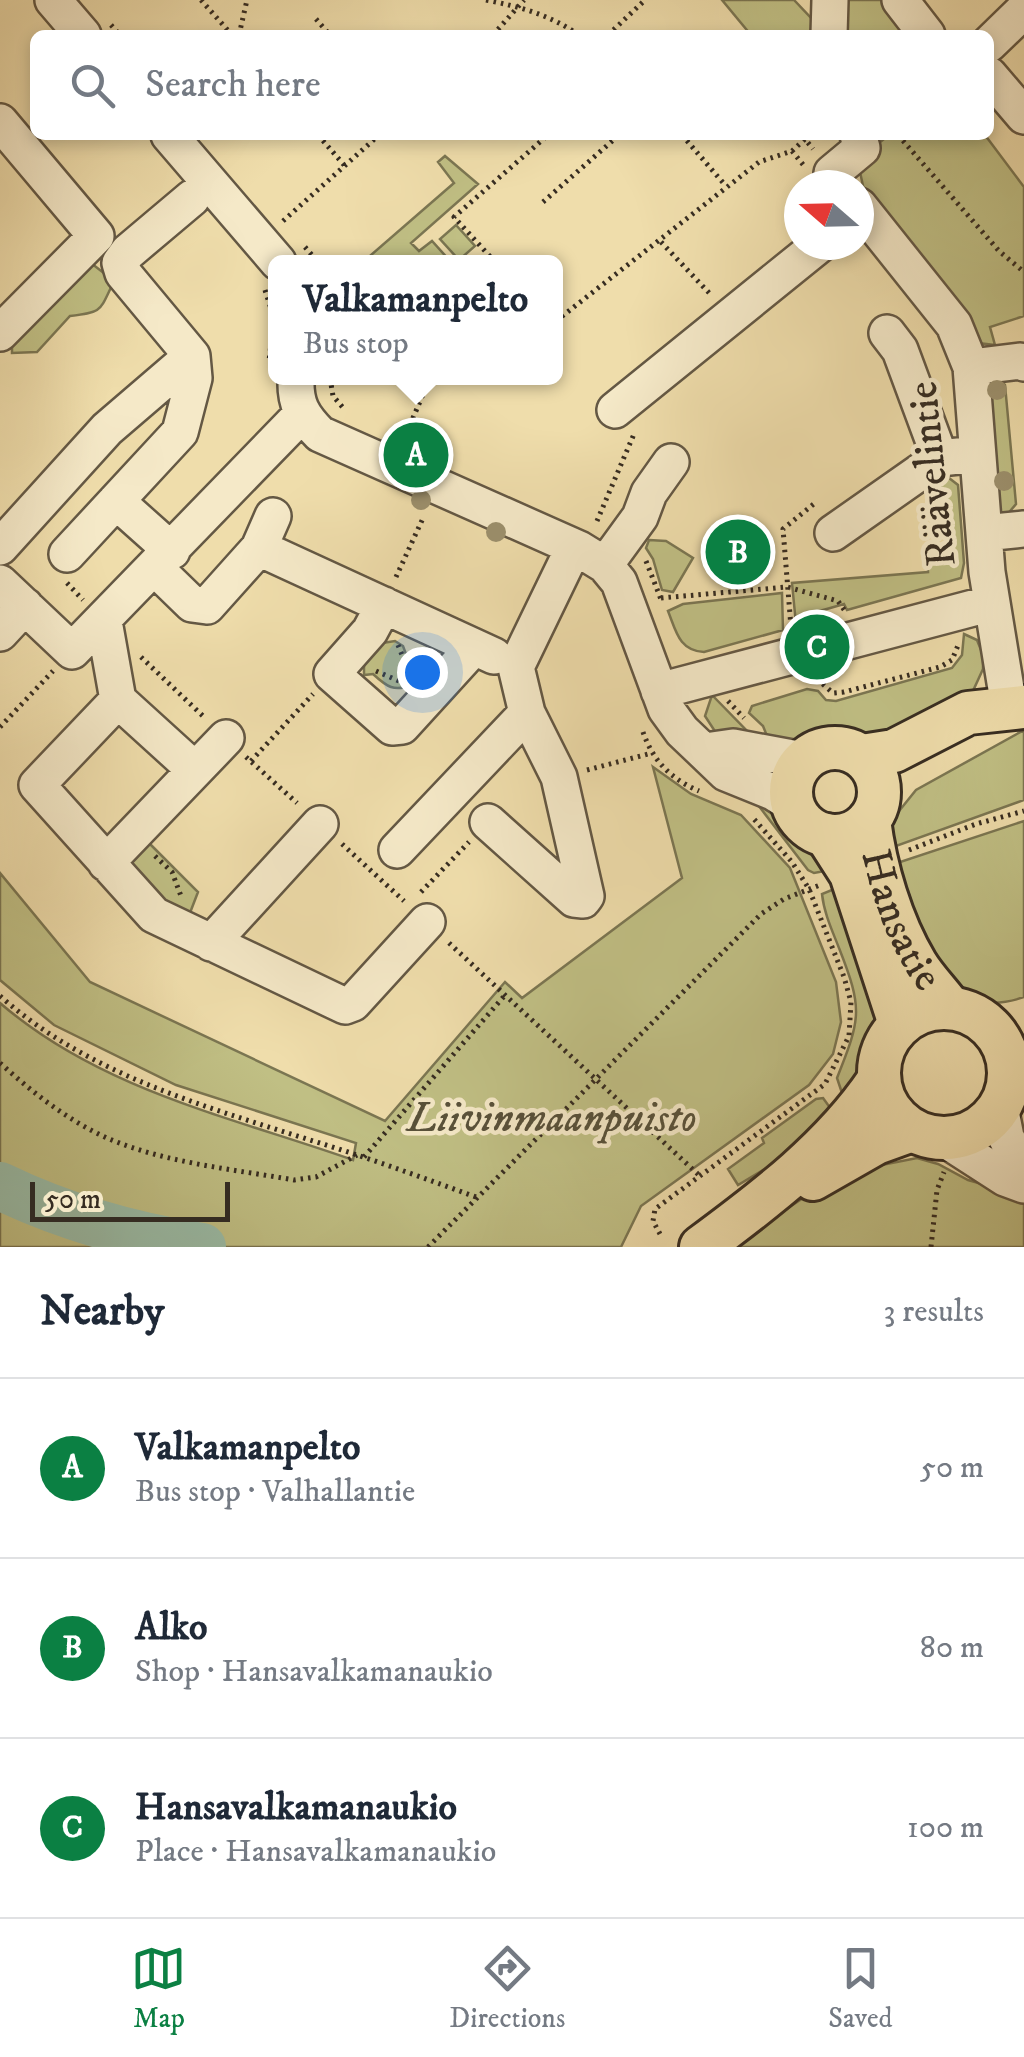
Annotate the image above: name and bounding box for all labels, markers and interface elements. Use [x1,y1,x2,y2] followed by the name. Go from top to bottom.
[30,30,994,140] search box
[65,58,120,113] icon: search
[145,61,321,109] text: Search here
[784,170,874,260] north arrow
[268,255,563,385] popup
[303,276,528,324] text: Valkamanpelto
[303,324,409,364] text: Bus stop
[897,379,969,569] street label: Räävelintie
[384,418,448,492] pin: A
[706,514,770,590] pin: B
[784,610,850,684] pin: C
[397,647,448,698] your location
[848,844,952,1002] street label: Hansatie
[405,1093,697,1145] park label: Liivinmaanpuisto
[30,1177,230,1222] scale bar
[45,1182,101,1217] text: 50 m
[40,1286,164,1338] text: Nearby
[883,1292,984,1332] text: 3 results
[135,1424,361,1472] text: Valkamanpelto
[62,1448,83,1488] text: A
[920,1448,984,1488] text: 50 m
[135,1472,415,1512] text: Bus stop · Valhallantie
[135,1604,208,1652] text: Alko
[62,1628,83,1668] text: B
[920,1628,984,1668] text: 80 m
[135,1652,493,1692] text: Shop · Hansavalkamanaukio
[135,1784,457,1832] text: Hansavalkamanaukio
[62,1808,83,1848] text: C
[907,1808,984,1848] text: 100 m
[135,1832,496,1872] text: Place · Hansavalkamanaukio
[131,1941,186,2036] tab: Map
[449,1941,565,2036] tab: Directions
[828,1941,893,2036] tab: Saved

